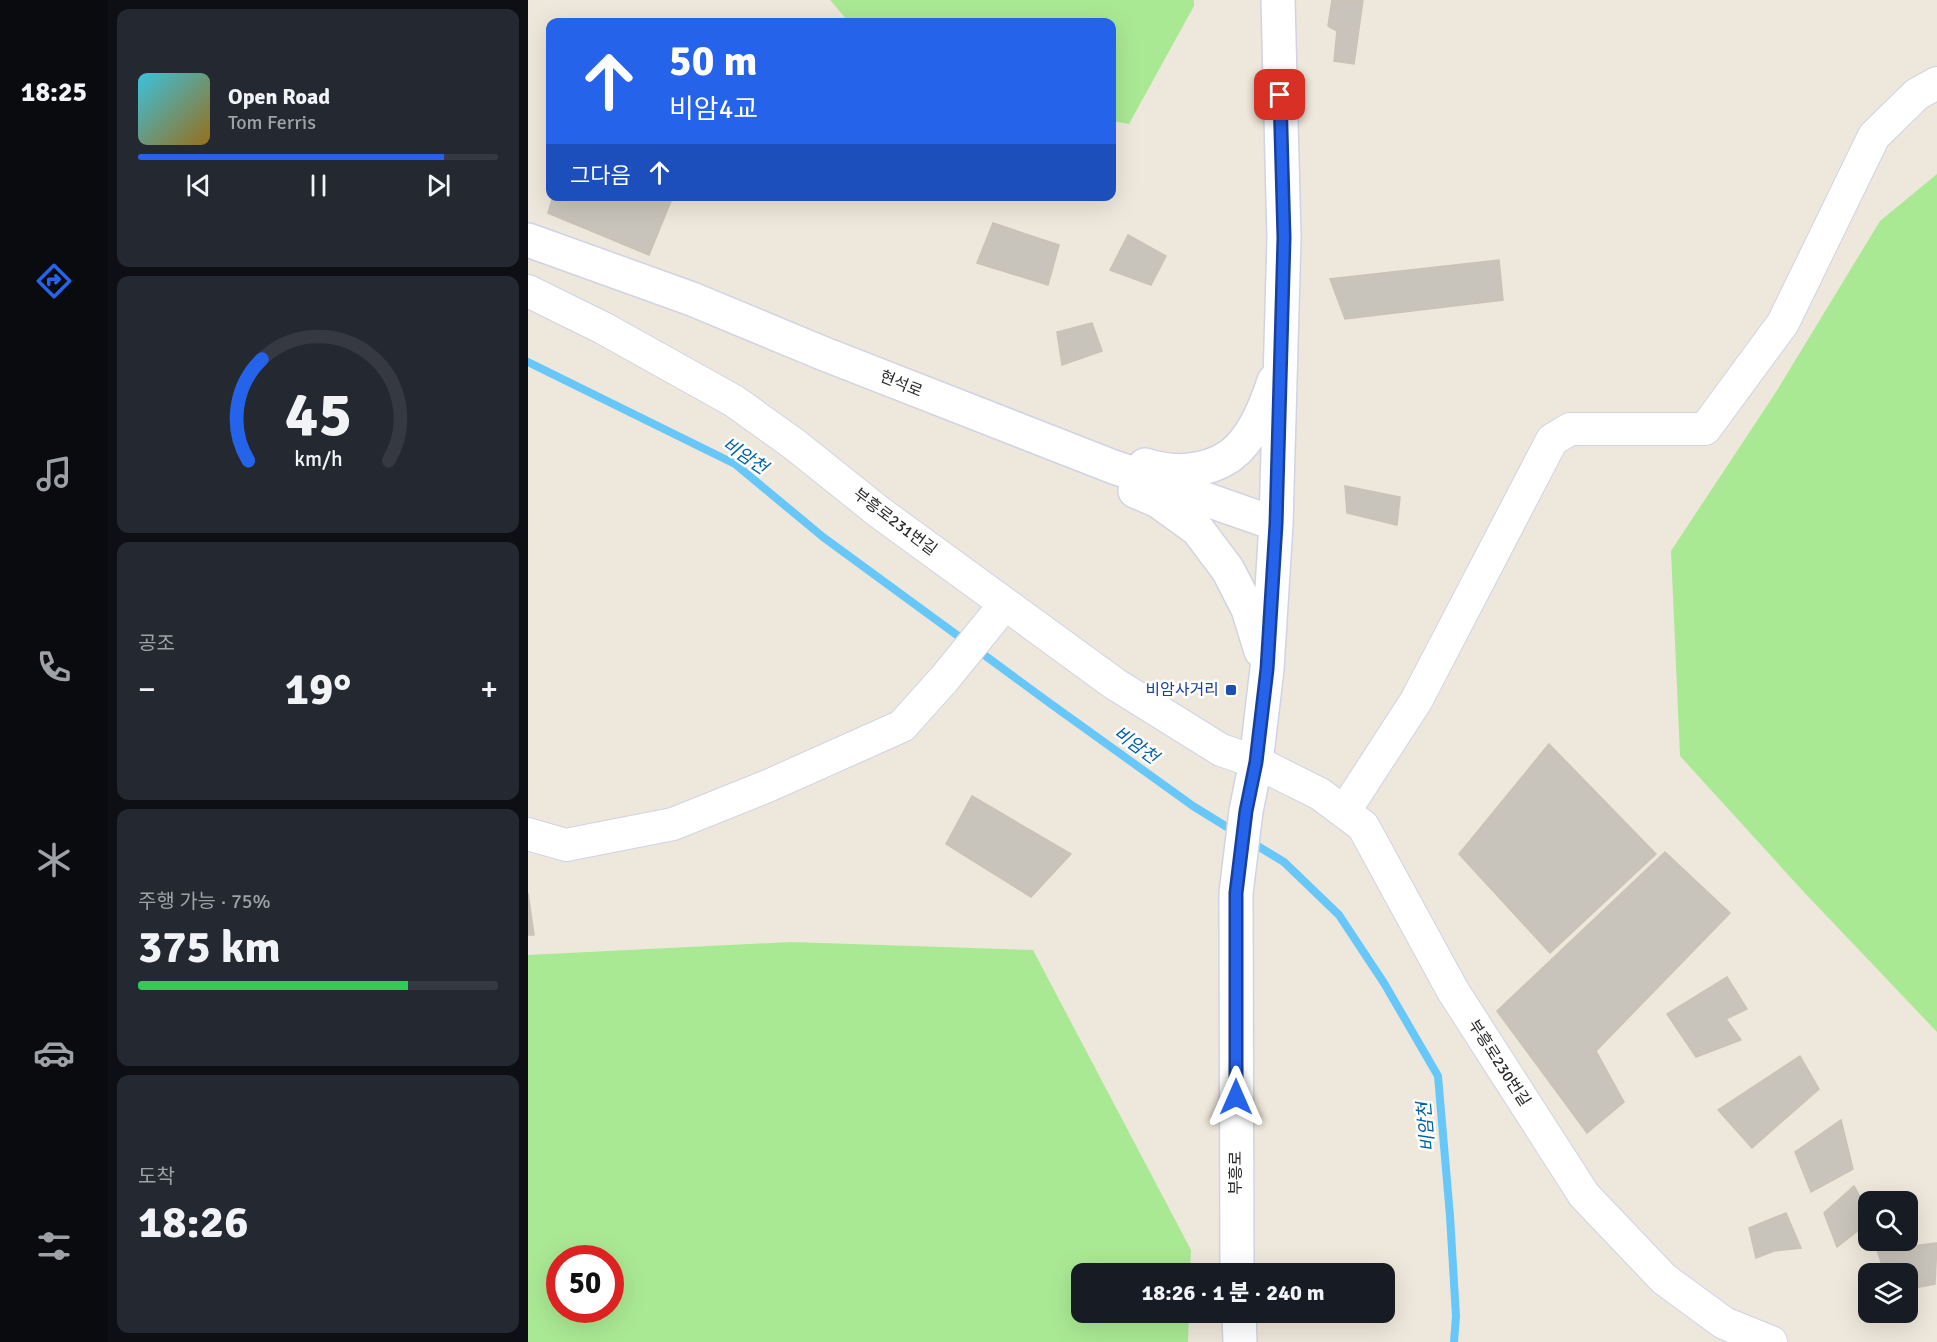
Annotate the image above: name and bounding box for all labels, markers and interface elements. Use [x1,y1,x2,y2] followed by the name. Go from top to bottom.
[669,36,758,87] text: 50 m
[570,42,648,120] icon: ahead
[1254,69,1305,120] pin
[21,76,87,109] text: 18:25
[1263,78,1296,111] icon: arrive
[228,83,330,110] text: Open Road
[669,93,758,126] text: 비암4교
[228,110,316,135] text: Tom Ferris
[643,156,676,189] icon: ahead
[570,162,631,189] text: 그다음
[182,169,215,202] icon: previous
[302,169,335,202] icon: pause
[422,169,455,202] icon: next
[33,260,75,302] icon: directions
[877,366,925,402] street label: 현석로
[284,377,352,454] text: 45
[718,433,774,480] water label: 비암천
[294,447,342,473] text: km/h
[33,453,75,495] icon: music
[849,484,941,560] street label: 부흥로231번길
[138,631,175,656] text: 공조
[33,646,75,688] icon: phone
[285,662,351,717] text: 19°
[138,669,156,710] text: −
[480,669,498,710] text: +
[1145,680,1219,700] place label: 비암사거리
[1224,683,1238,697] marker: 비암사거리
[1109,721,1165,770] water label: 비암천
[33,839,75,881] icon: climate
[138,889,271,914] text: 주행 가능 · 75%
[138,920,281,975] text: 375 km
[1464,1016,1534,1110] street label: 부흥로230번길
[33,1032,75,1074] icon: car
[1204,1065,1268,1129] position arrow
[1413,1099,1439,1153] water label: 비암천
[1226,1151,1246,1195] street label: 부흥로
[138,1164,175,1189] text: 도착
[1858,1191,1918,1323] map controls
[1858,1191,1918,1251] button: search
[138,1195,248,1250] text: 18:26
[33,1225,75,1267] icon: filters
[546,1245,624,1323] speed limit sign: 50
[1858,1263,1918,1323] button: layers
[1141,1279,1325,1306] text: 18:26 · 1 분 · 240 m

